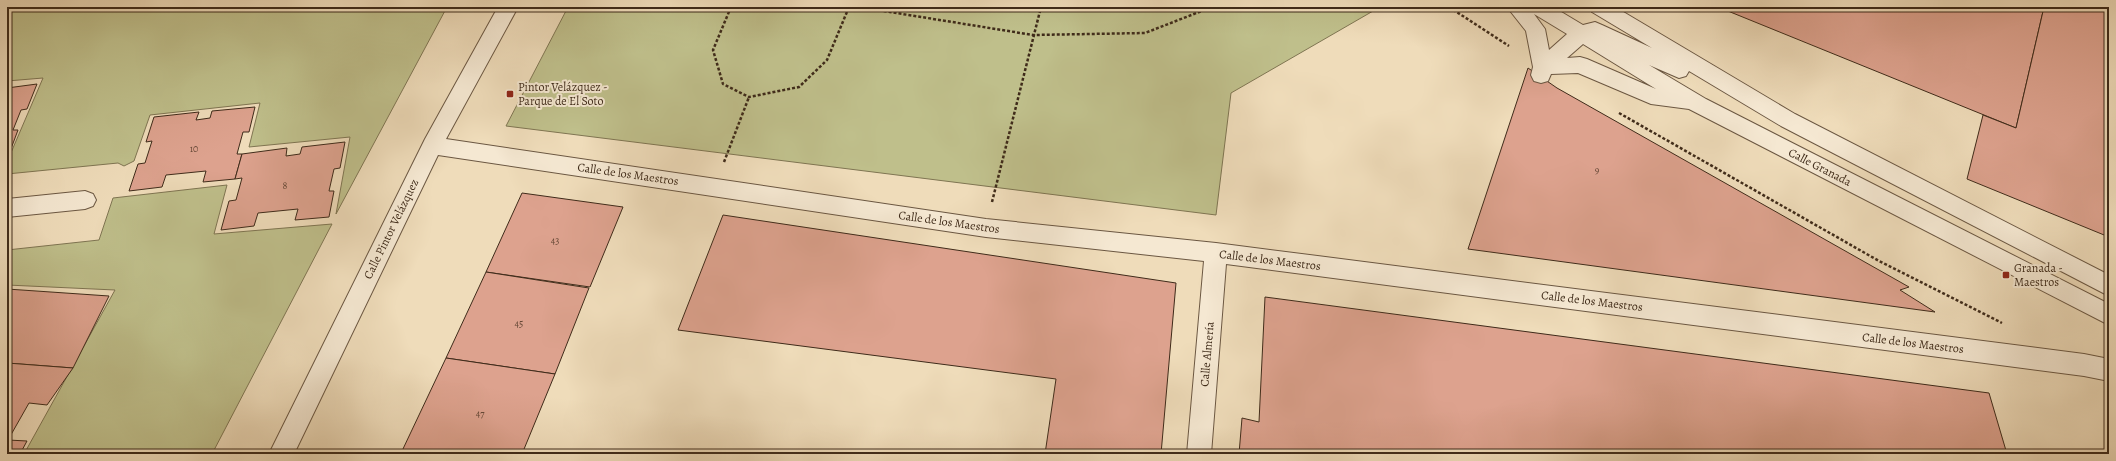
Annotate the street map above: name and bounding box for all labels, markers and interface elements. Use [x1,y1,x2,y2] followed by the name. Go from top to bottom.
[518,79,607,109] place label: Pintor Velázquez - Parque de El Soto
[505,89,515,99] marker: Pintor Velázquez - Parque de El Soto
[190,142,198,155] house number: 10
[1786,144,1855,190] street label: Calle Granada
[576,159,680,189] street label: Calle de los Maestros
[1595,163,1600,176] house number: 9
[360,176,422,282] street label: Calle Pintor Velázquez
[283,179,288,192] house number: 8
[897,207,1001,237] street label: Calle de los Maestros
[551,234,559,247] house number: 43
[1218,246,1322,274] street label: Calle de los Maestros
[2014,260,2063,290] place label: Granada - Maestros
[2001,270,2011,280] marker: Granada - Maestros
[1540,287,1644,315] street label: Calle de los Maestros
[515,317,523,330] house number: 45
[1196,320,1218,387] street label: Calle Almería
[1861,329,1965,357] street label: Calle de los Maestros
[476,407,485,420] house number: 47

